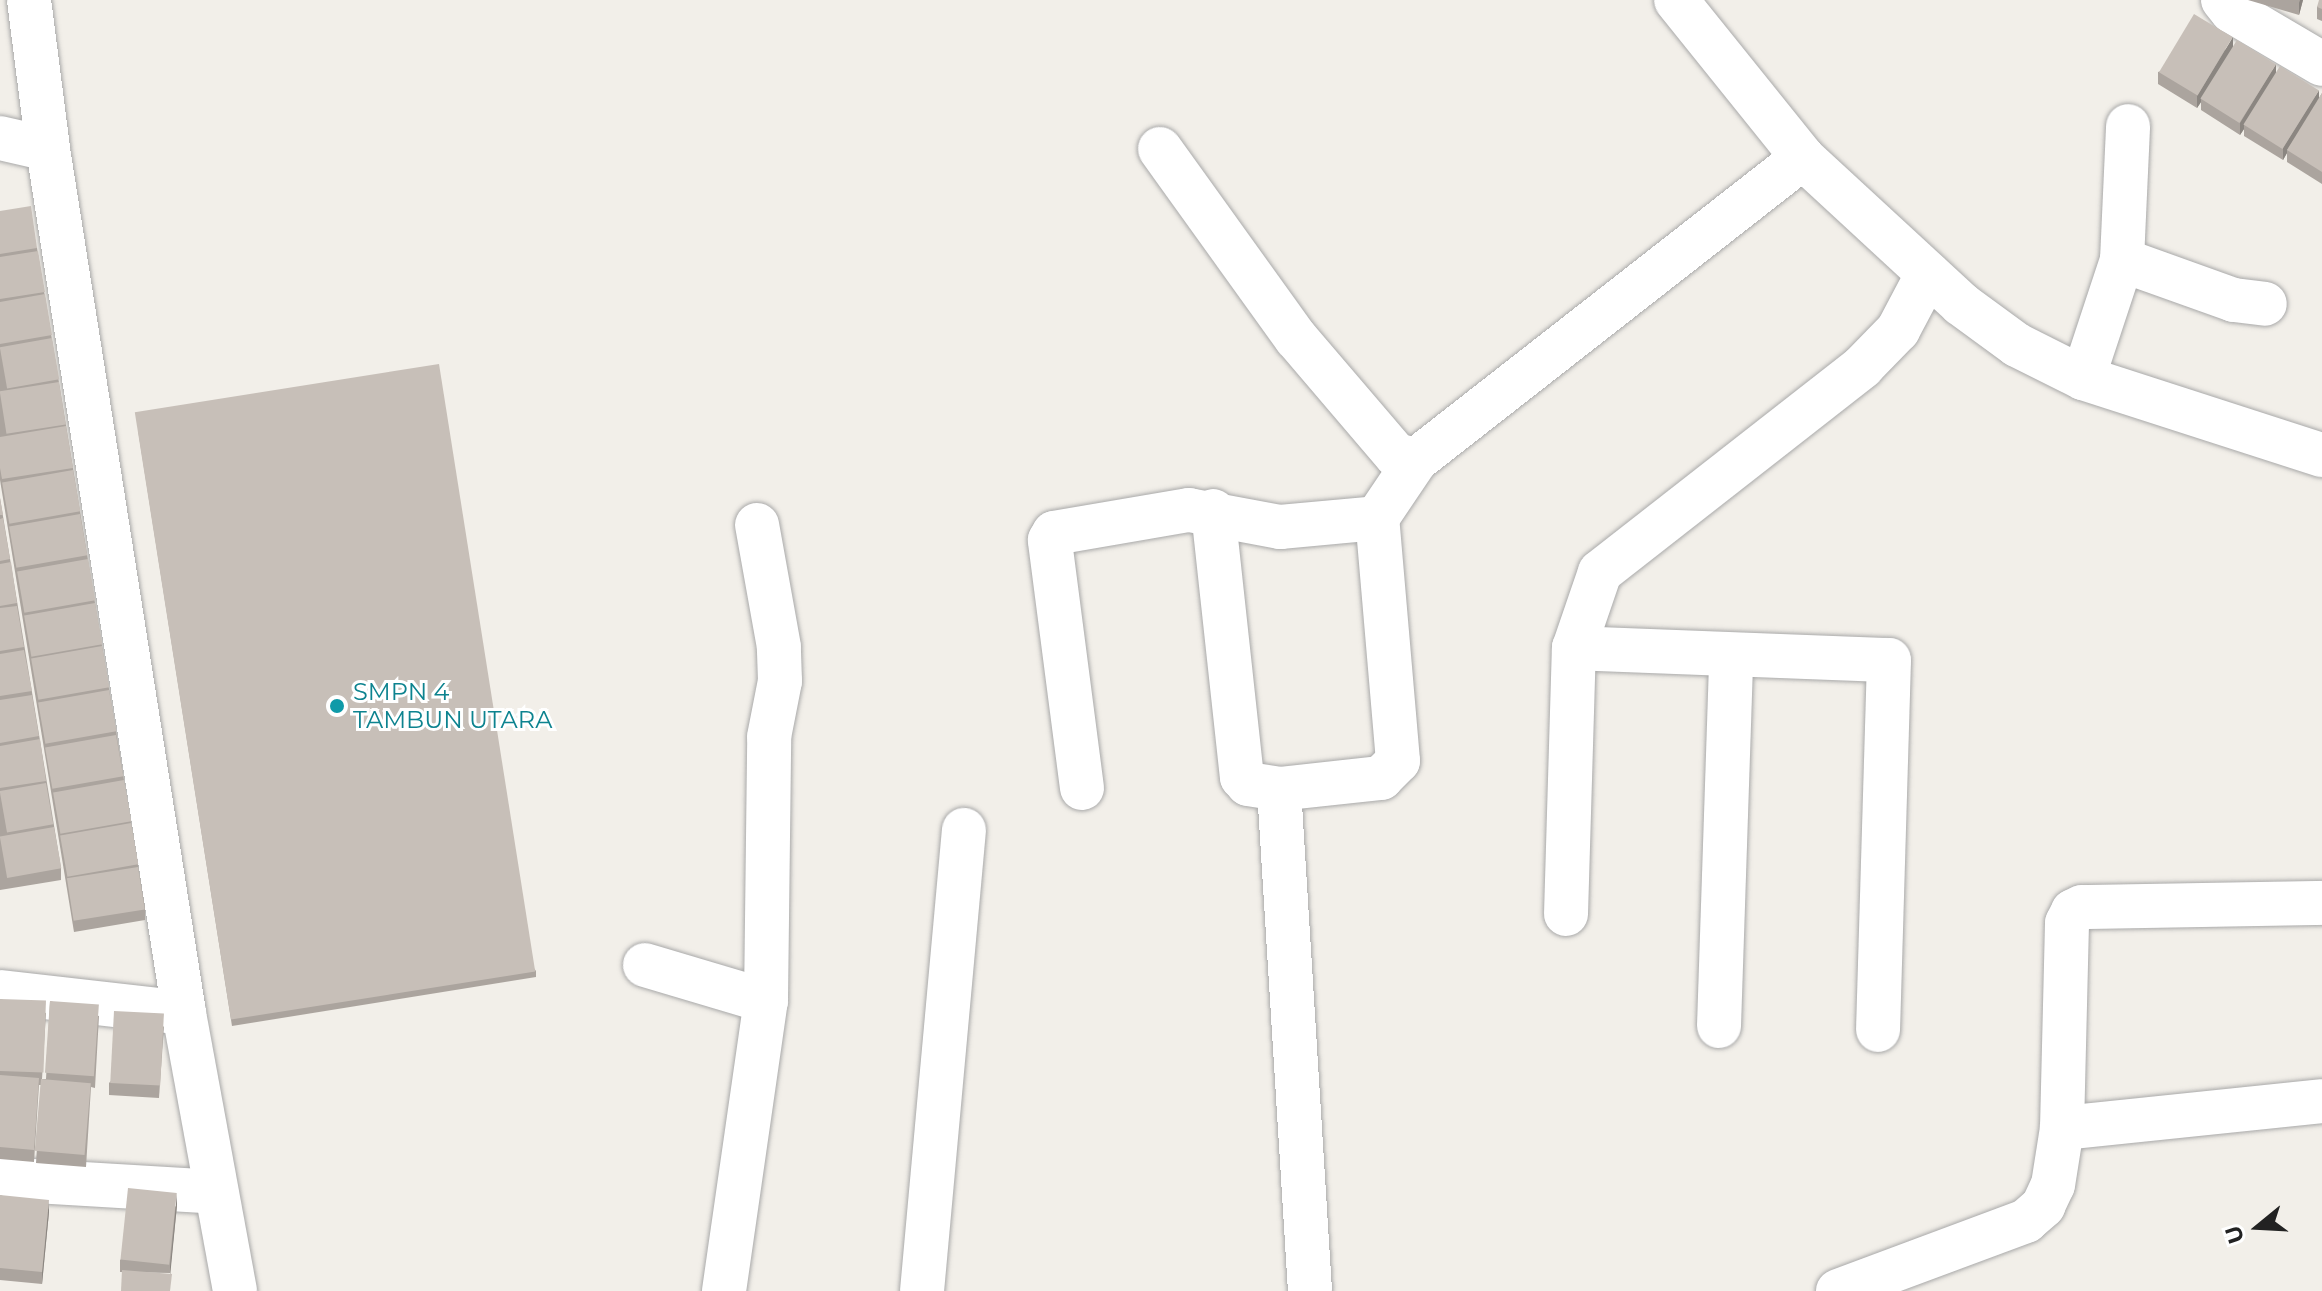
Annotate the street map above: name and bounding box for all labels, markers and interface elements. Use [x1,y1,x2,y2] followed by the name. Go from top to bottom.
[353,678,552,734] place label: SMPN 4 TAMBUN UTARA
[328,697,346,715] marker: SMPN 4 TAMBUN UTARA
[2218,1187,2298,1267] north arrow
[2219,1222,2250,1247] text: U

